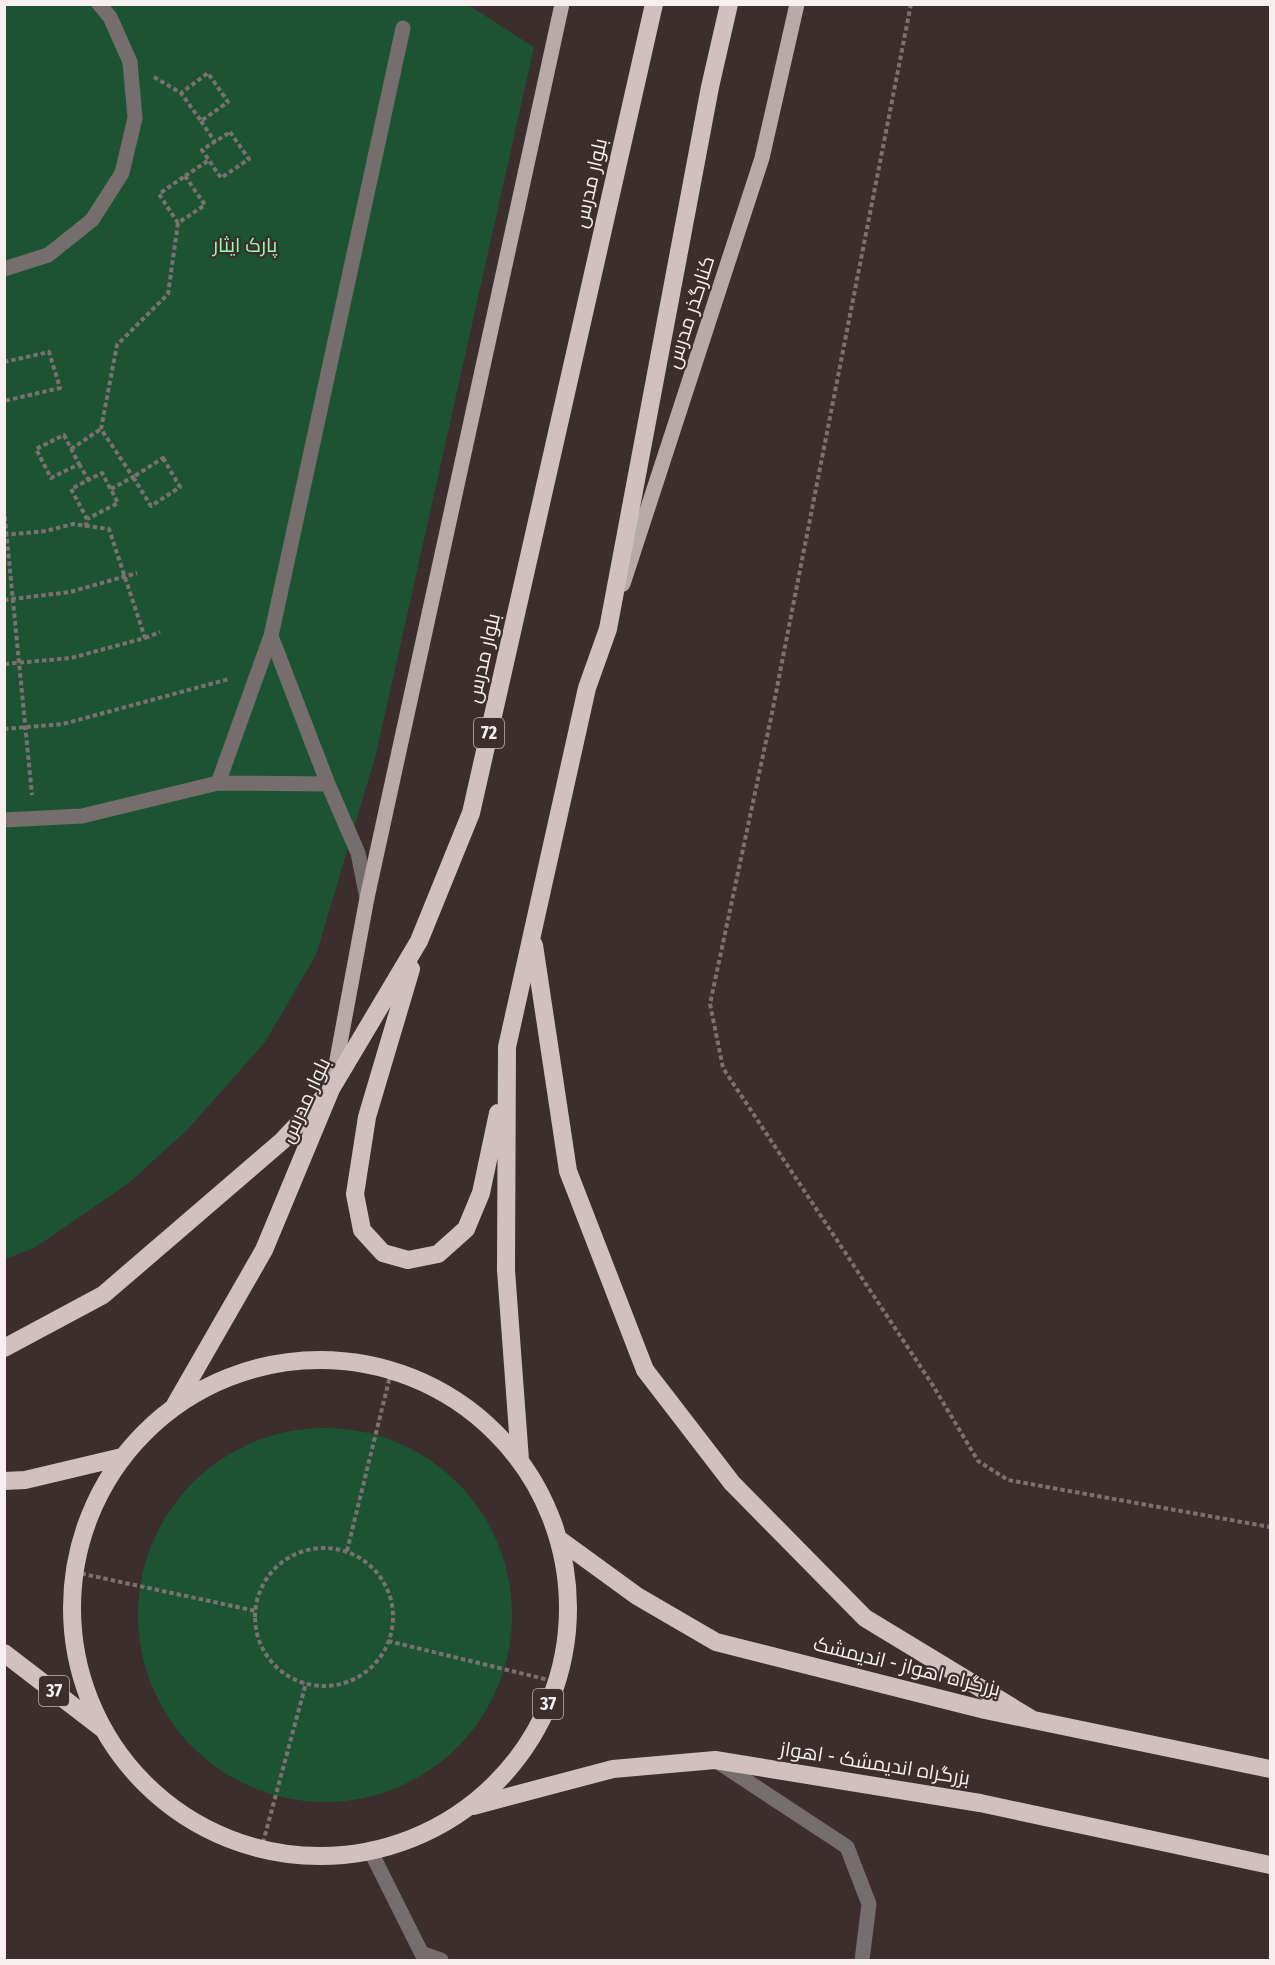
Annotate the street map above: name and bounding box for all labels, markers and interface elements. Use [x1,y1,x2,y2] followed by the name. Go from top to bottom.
[568,136,613,230] street label: بلوار مدرس
[212,233,278,258] park label: پارک ایثار
[661,253,720,372] street label: کنارگذر مدرس
[461,611,506,705] street label: بلوار مدرس
[474,718,504,748] road number: 72
[275,1054,336,1147] street label: بلوار مدرس
[811,1631,1003,1701] street label: بزرگراه اهواز - اندیمشک
[39,1676,69,1706] road number: 37
[533,1689,563,1719] road number: 37
[777,1736,972,1790] street label: بزرگراه اندیمشک - اهواز

